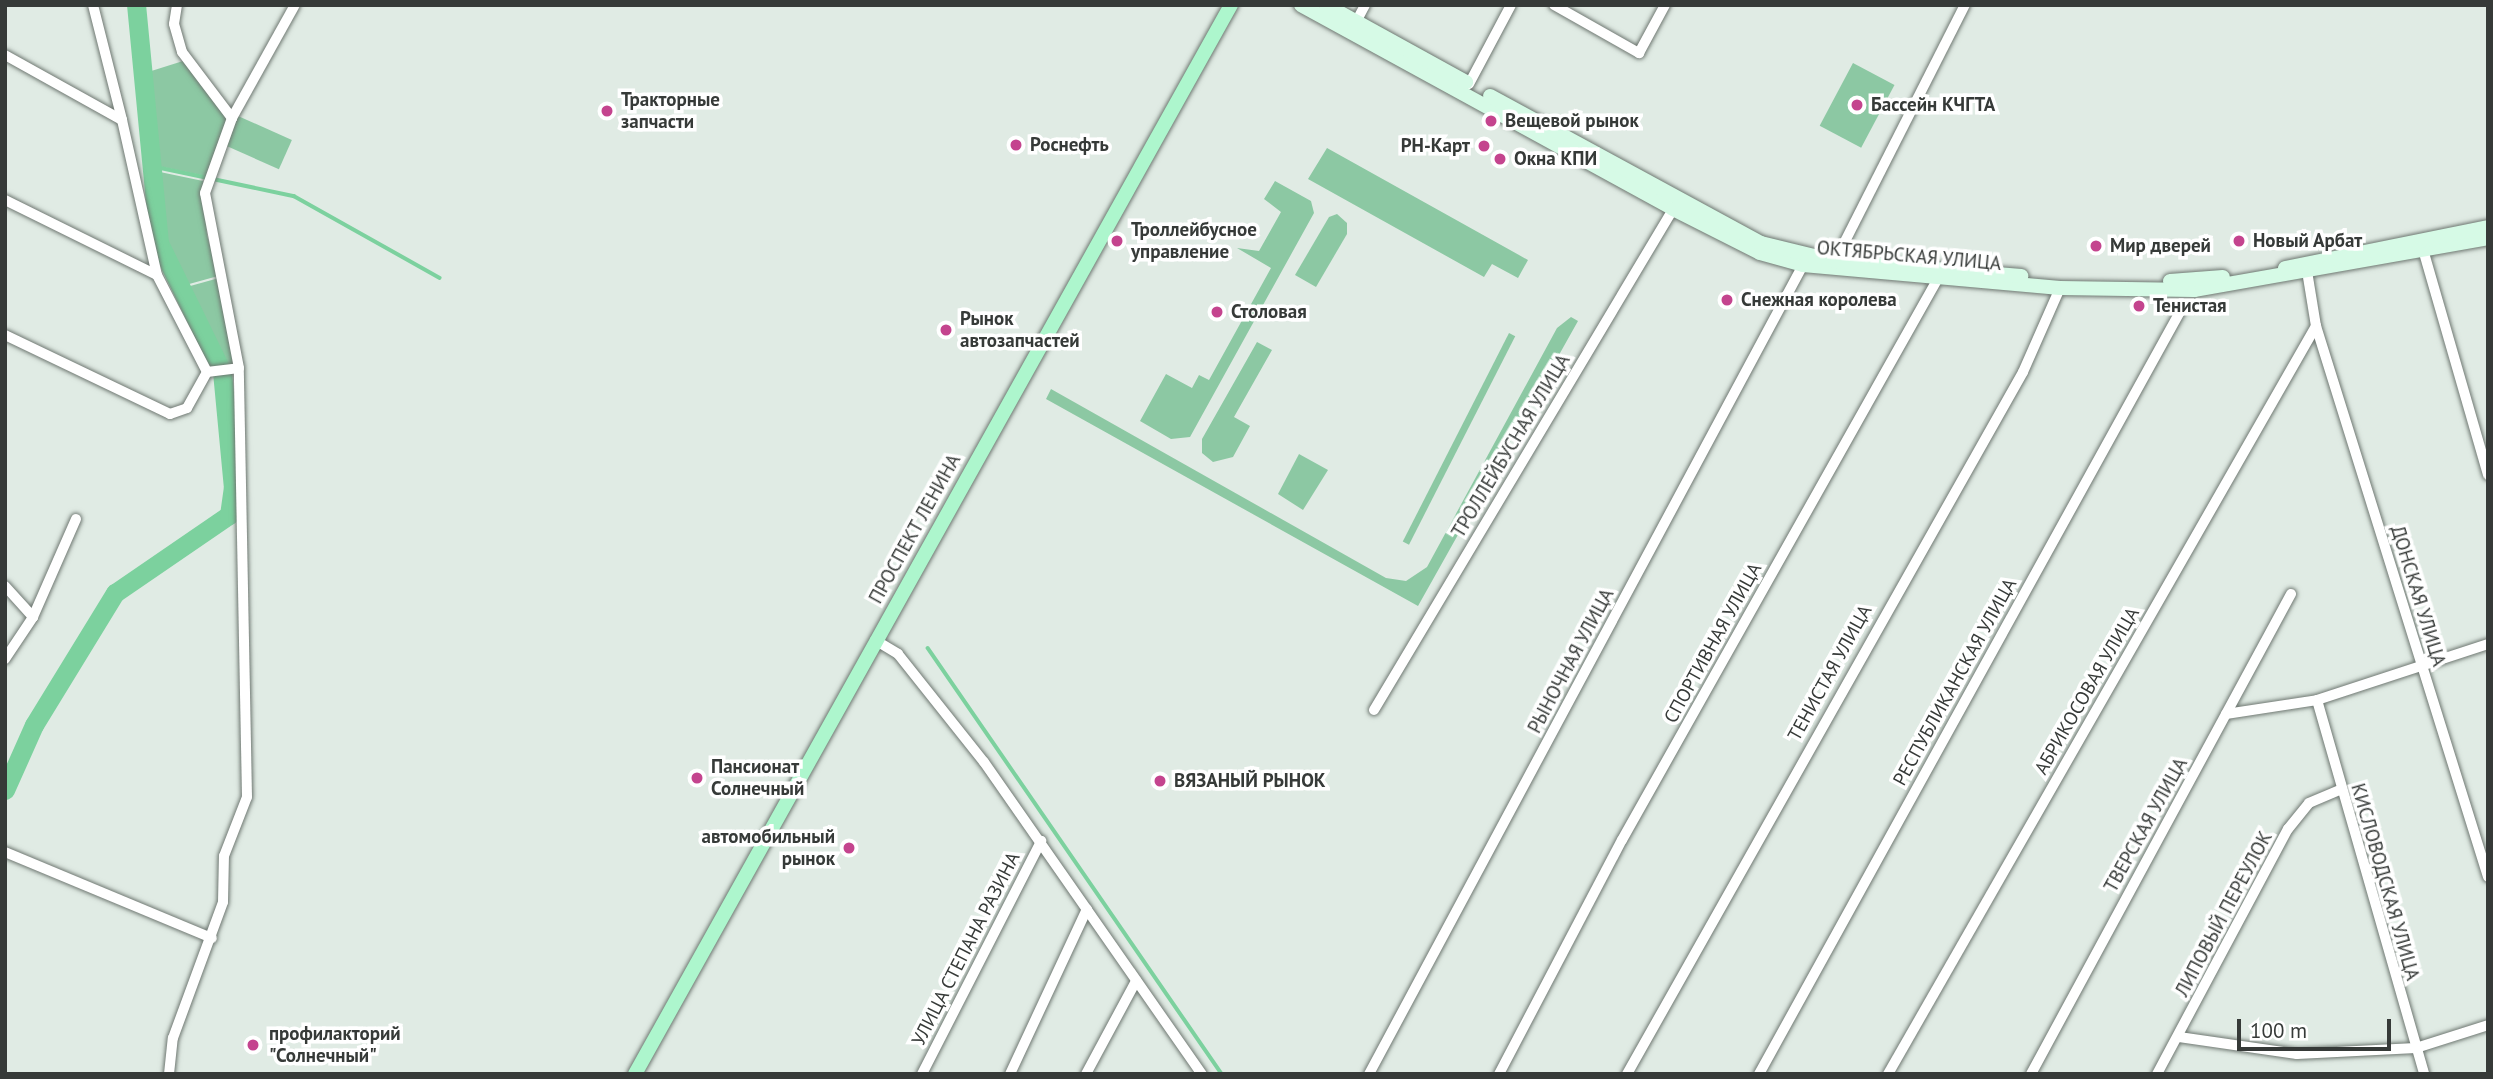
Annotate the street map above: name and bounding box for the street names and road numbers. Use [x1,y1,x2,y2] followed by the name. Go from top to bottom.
[1816,237,2002,275] street label: ОКТЯБРЬСКАЯ УЛИЦА
[1447,350,1575,542] street label: ТРОЛЛЕЙБУСНАЯ УЛИЦА
[864,450,966,608] street label: ПРОСПЕКТ ЛЕНИНА
[2386,523,2450,669] street label: ДОНСКАЯ УЛИЦА
[1659,559,1767,727] street label: СПОРТИВНАЯ УЛИЦА
[1888,574,2022,790] street label: РЕСПУБЛИКАНСКАЯ УЛИЦА
[1523,585,1619,737] street label: РЫНОЧНАЯ УЛИЦА
[1783,601,1877,745] street label: ТЕНИСТАЯ УЛИЦА
[2030,603,2144,779] street label: АБРИКОСОВАЯ УЛИЦА
[2100,754,2192,896] street label: ТВЕРСКАЯ УЛИЦА
[2346,781,2424,983] street label: КИСЛОВОДСКАЯ УЛИЦА
[2171,827,2277,1001] street label: ЛИПОВЫЙ ПЕРЕУЛОК
[907,848,1025,1050] street label: УЛИЦА СТЕПАНА РАЗИНА

